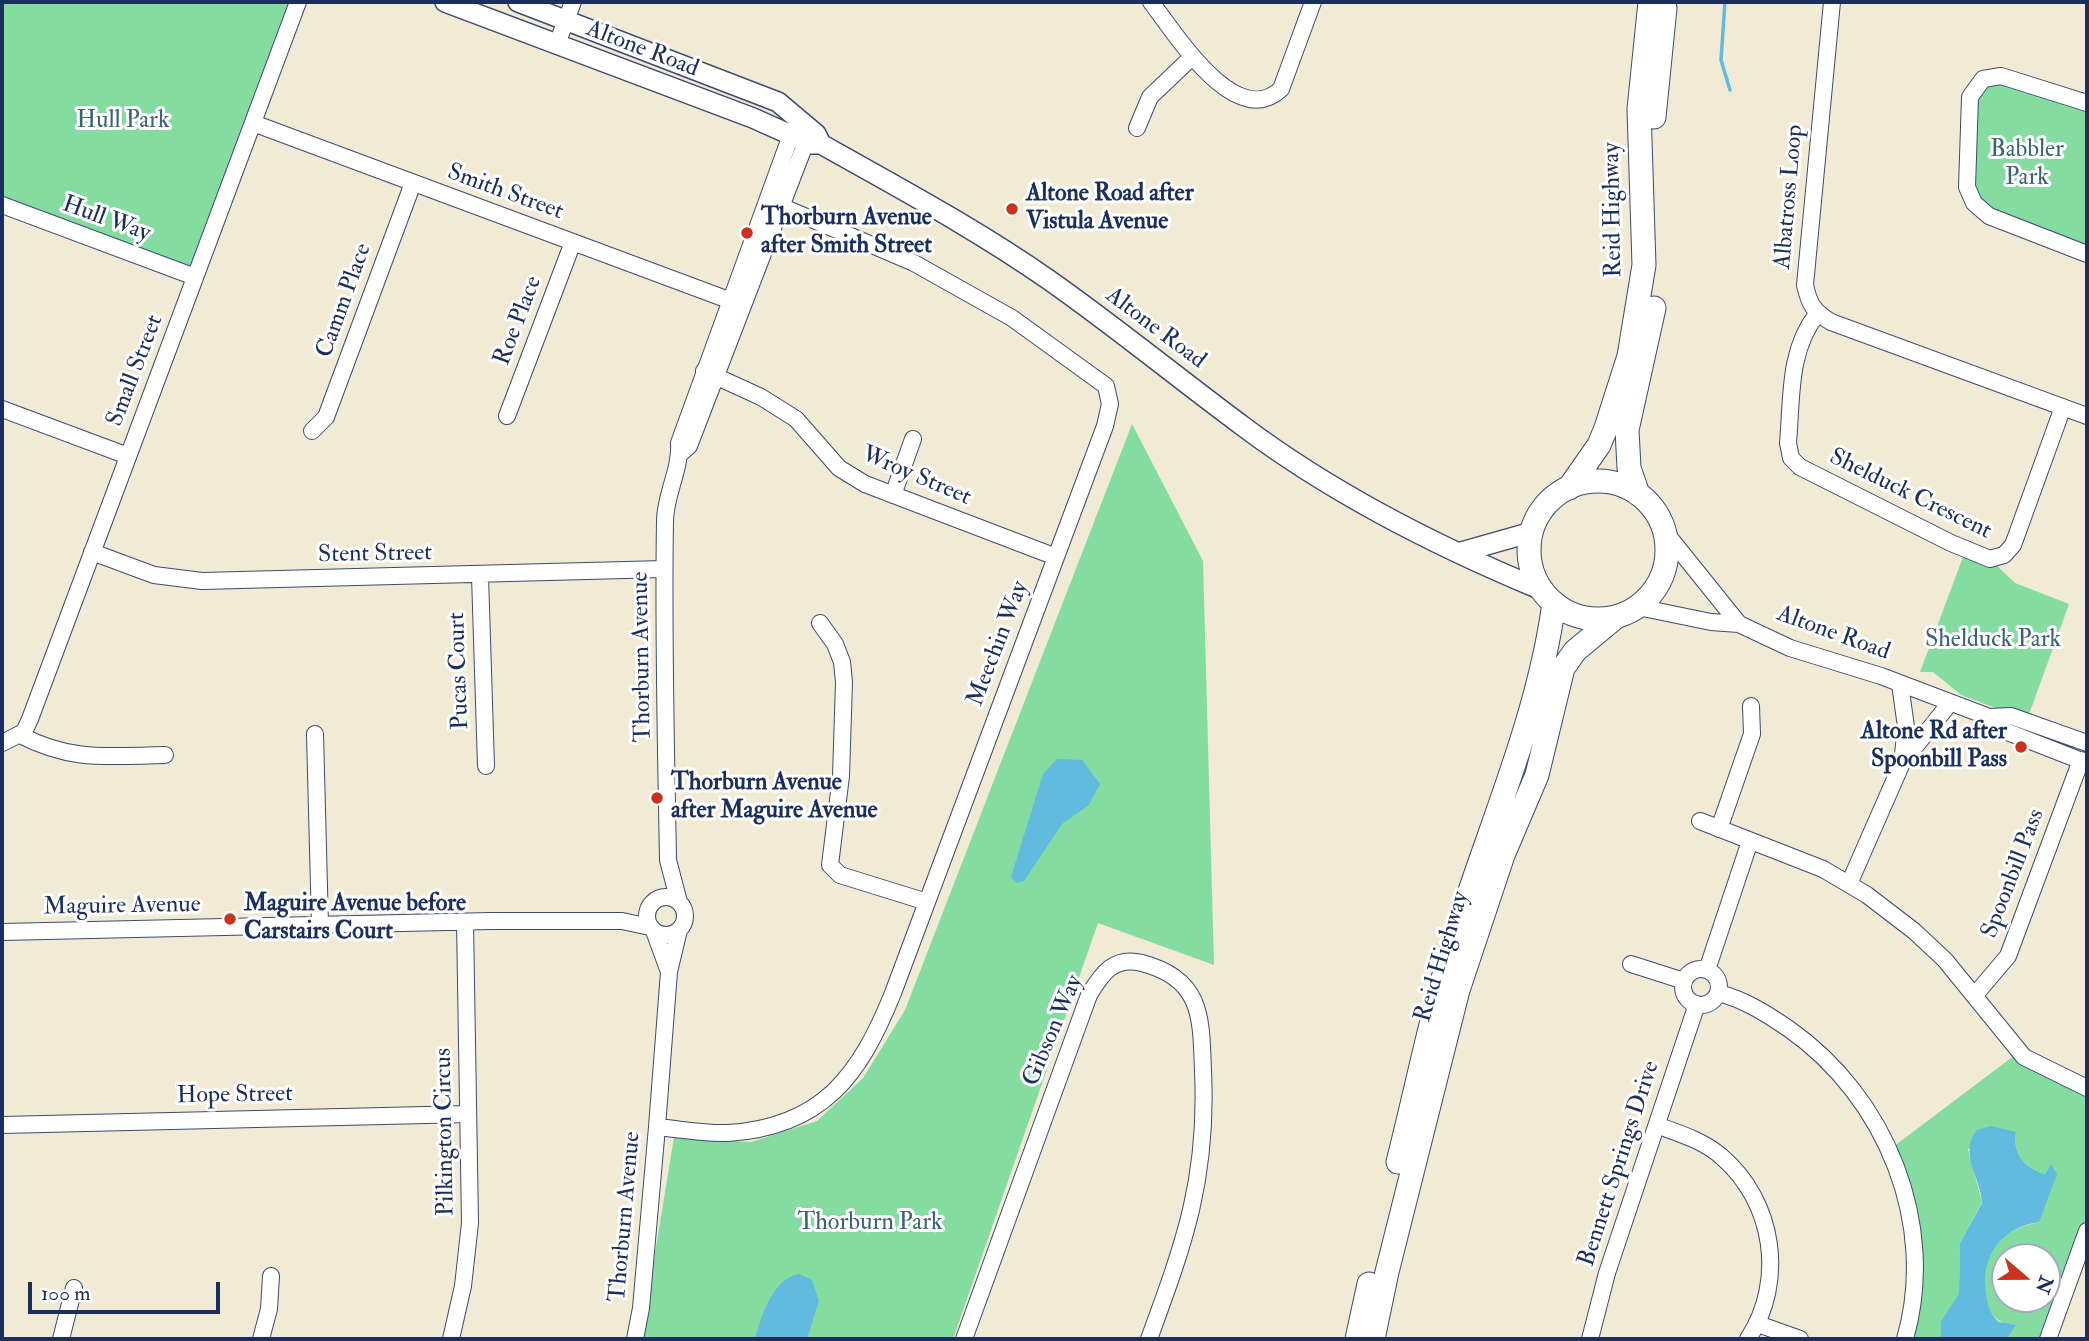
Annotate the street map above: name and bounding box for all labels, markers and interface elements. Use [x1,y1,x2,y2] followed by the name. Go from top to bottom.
[582,15,702,85] street label: Altone Road
[77,108,169,136] park label: Hull Park
[1769,123,1811,271] street label: Albatross Loop
[1990,137,2064,193] park label: Babbler Park
[1598,142,1630,278] street label: Reid Highway
[443,159,567,227] street label: Smith Street
[1026,181,1194,237] place label: Altone Road after Vistula Avenue
[58,191,154,249] street label: Hull Way
[1004,201,1020,217] marker: Altone Road after Vistula Avenue
[761,205,932,261] place label: Thorburn Avenue after Smith Street
[739,225,755,241] marker: Thorburn Avenue after Smith Street
[311,240,379,362] street label: Camm Place
[489,272,549,370] street label: Roe Place
[1099,282,1211,376] street label: Altone Road
[102,311,170,431] street label: Small Street
[857,441,975,513] street label: Wroy Street
[1824,443,1996,547] street label: Shelduck Crescent
[318,540,432,570] street label: Stent Street
[627,571,659,743] street label: Thorburn Avenue
[962,577,1036,711] street label: Meechin Way
[1773,600,1893,668] street label: Altone Road
[444,612,476,730] street label: Pucas Court
[1925,627,2061,655] park label: Shelduck Park
[1861,719,2007,775] place label: Altone Rd after Spoonbill Pass
[2013,739,2029,755] marker: Altone Rd after Spoonbill Pass
[671,770,878,826] place label: Thorburn Avenue after Maguire Avenue
[649,790,665,806] marker: Thorburn Avenue after Maguire Avenue
[1976,805,2052,943] street label: Spoonbill Pass
[1409,888,1477,1026] street label: Reid Highway
[43,891,201,923] street label: Maguire Avenue
[244,891,466,947] place label: Maguire Avenue before Carstairs Court
[222,911,238,927] marker: Maguire Avenue before Carstairs Court
[1018,971,1090,1091] street label: Gibson Way
[430,1048,462,1216] street label: Pilkington Circus
[1573,1058,1667,1270] street label: Bennett Springs Drive
[177,1081,293,1111] street label: Hope Street
[604,1131,648,1303] street label: Thorburn Avenue
[797,1210,943,1238] park label: Thorburn Park
[1991,1243,2061,1313] north arrow
[32,1268,224,1312] scale bar
[2030,1272,2058,1297] text: N
[41,1280,91,1307] text: 100 m

